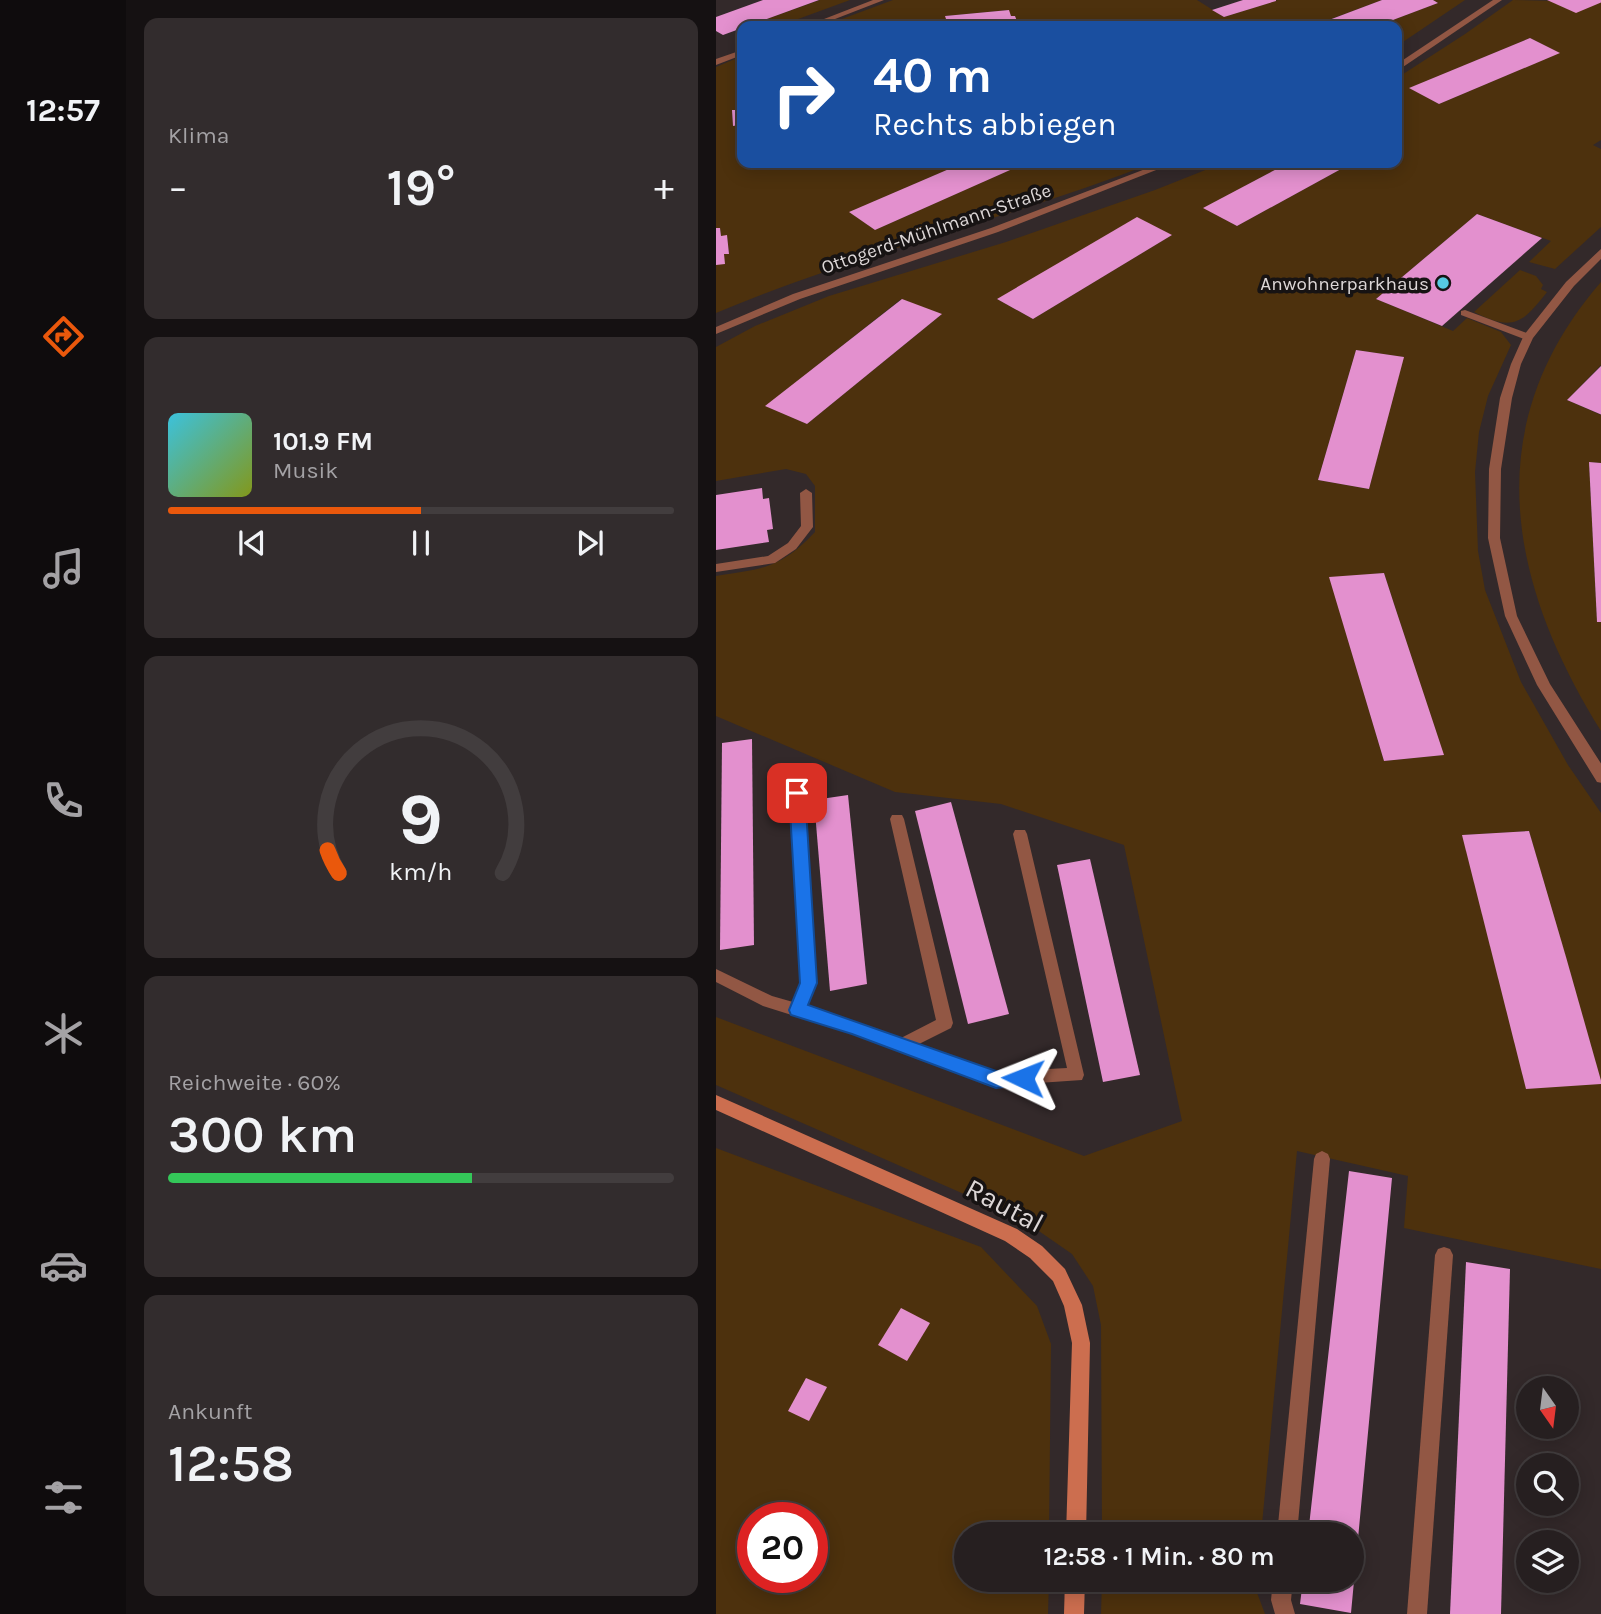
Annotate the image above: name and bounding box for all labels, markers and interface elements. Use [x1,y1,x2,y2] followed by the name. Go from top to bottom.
[873,47,992,104] text: 40 m
[758,49,849,140] icon: right
[26,92,100,129] text: 12:57
[873,106,1117,143] text: Rechts abbiegen
[168,122,229,149] text: Klima
[387,157,455,218] text: 19°
[168,165,188,210] text: −
[654,165,674,210] text: +
[818,179,1054,279] street label: Ottogerd-Mühlmann-Straße
[1260,273,1429,295] place label: Anwohnerparkhaus
[1435,275,1451,291] marker: Anwohnerparkhaus
[39,312,88,361] icon: directions
[273,426,373,457] text: 101.9 FM
[273,457,338,484] text: Musik
[233,524,271,562] icon: previous
[402,524,440,562] icon: pause
[571,524,609,562] icon: next
[39,544,88,593] icon: music
[767,763,827,823] pin
[778,774,816,812] icon: arrive
[39,776,88,825] icon: phone
[399,776,443,861] text: 9
[389,857,453,886] text: km/h
[39,1009,88,1058] icon: climate
[986,1041,1060,1115] position arrow
[168,1069,341,1096] text: Reichweite · 60%
[168,1104,357,1165] text: 300 km
[960,1171,1049,1240] street label: Rautal
[39,1241,88,1290] icon: car
[1516,1376,1579,1438] north arrow
[1516,1376,1579,1593] map controls
[168,1398,252,1425] text: Ankunft
[168,1433,294,1494] text: 12:58
[1516,1453,1579,1516] button: search
[39,1473,88,1522] icon: filters
[737,1502,828,1593] speed limit sign: 20
[1516,1530,1579,1593] button: layers
[1043,1541,1275,1572] text: 12:58 · 1 Min. · 80 m

